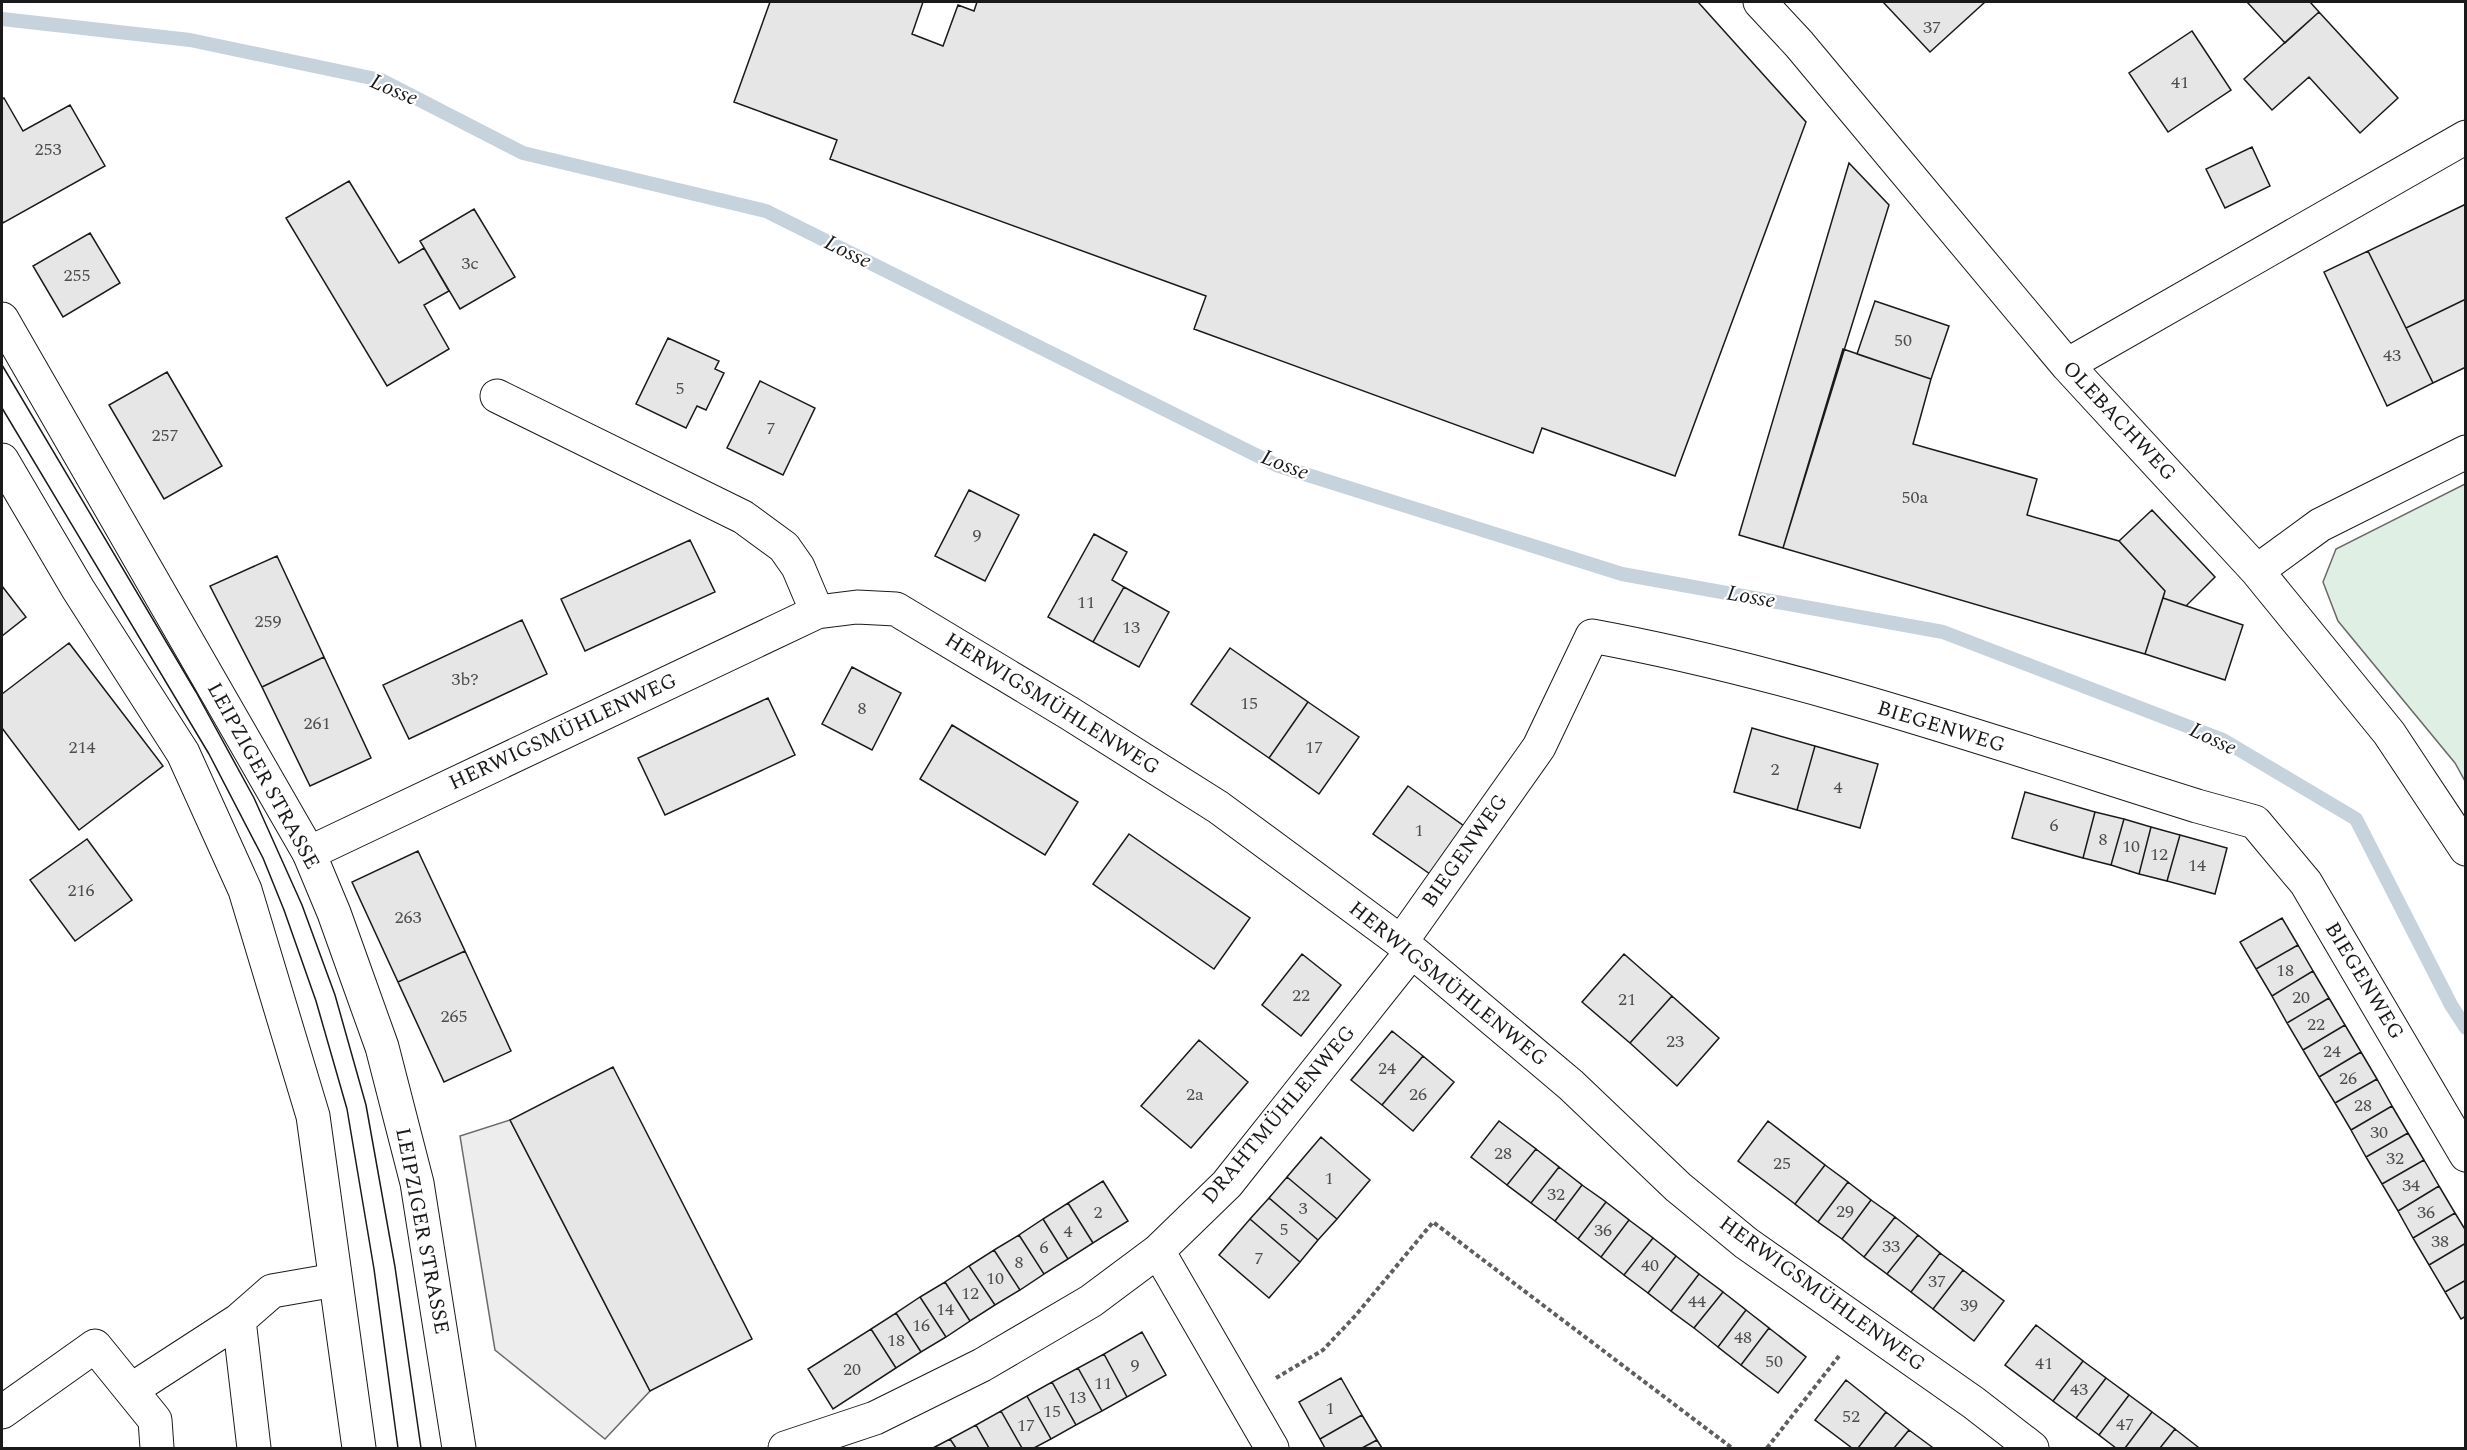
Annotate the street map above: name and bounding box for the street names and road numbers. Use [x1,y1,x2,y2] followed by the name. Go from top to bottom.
[2054,353,2184,489] street label: OLEBACHWEG
[938,625,1166,783] street label: HERWIGSMÜHLENWEG
[444,665,682,799] street label: HERWIGSMÜHLENWEG
[198,677,328,875] street label: LEIPZIGER STRASSE
[1873,692,2009,762] street label: BIEGENWEG
[1414,788,1516,914] street label: BIEGENWEG
[1341,893,1555,1075] street label: HERWIGSMÜHLENWEG
[2316,916,2412,1046] street label: BIEGENWEG
[1194,1019,1364,1211] street label: DRAHTMÜHLENWEG
[386,1125,458,1337] street label: LEIPZIGER STRASSE
[1712,1208,1932,1380] street label: HERWIGSMÜHLENWEG

